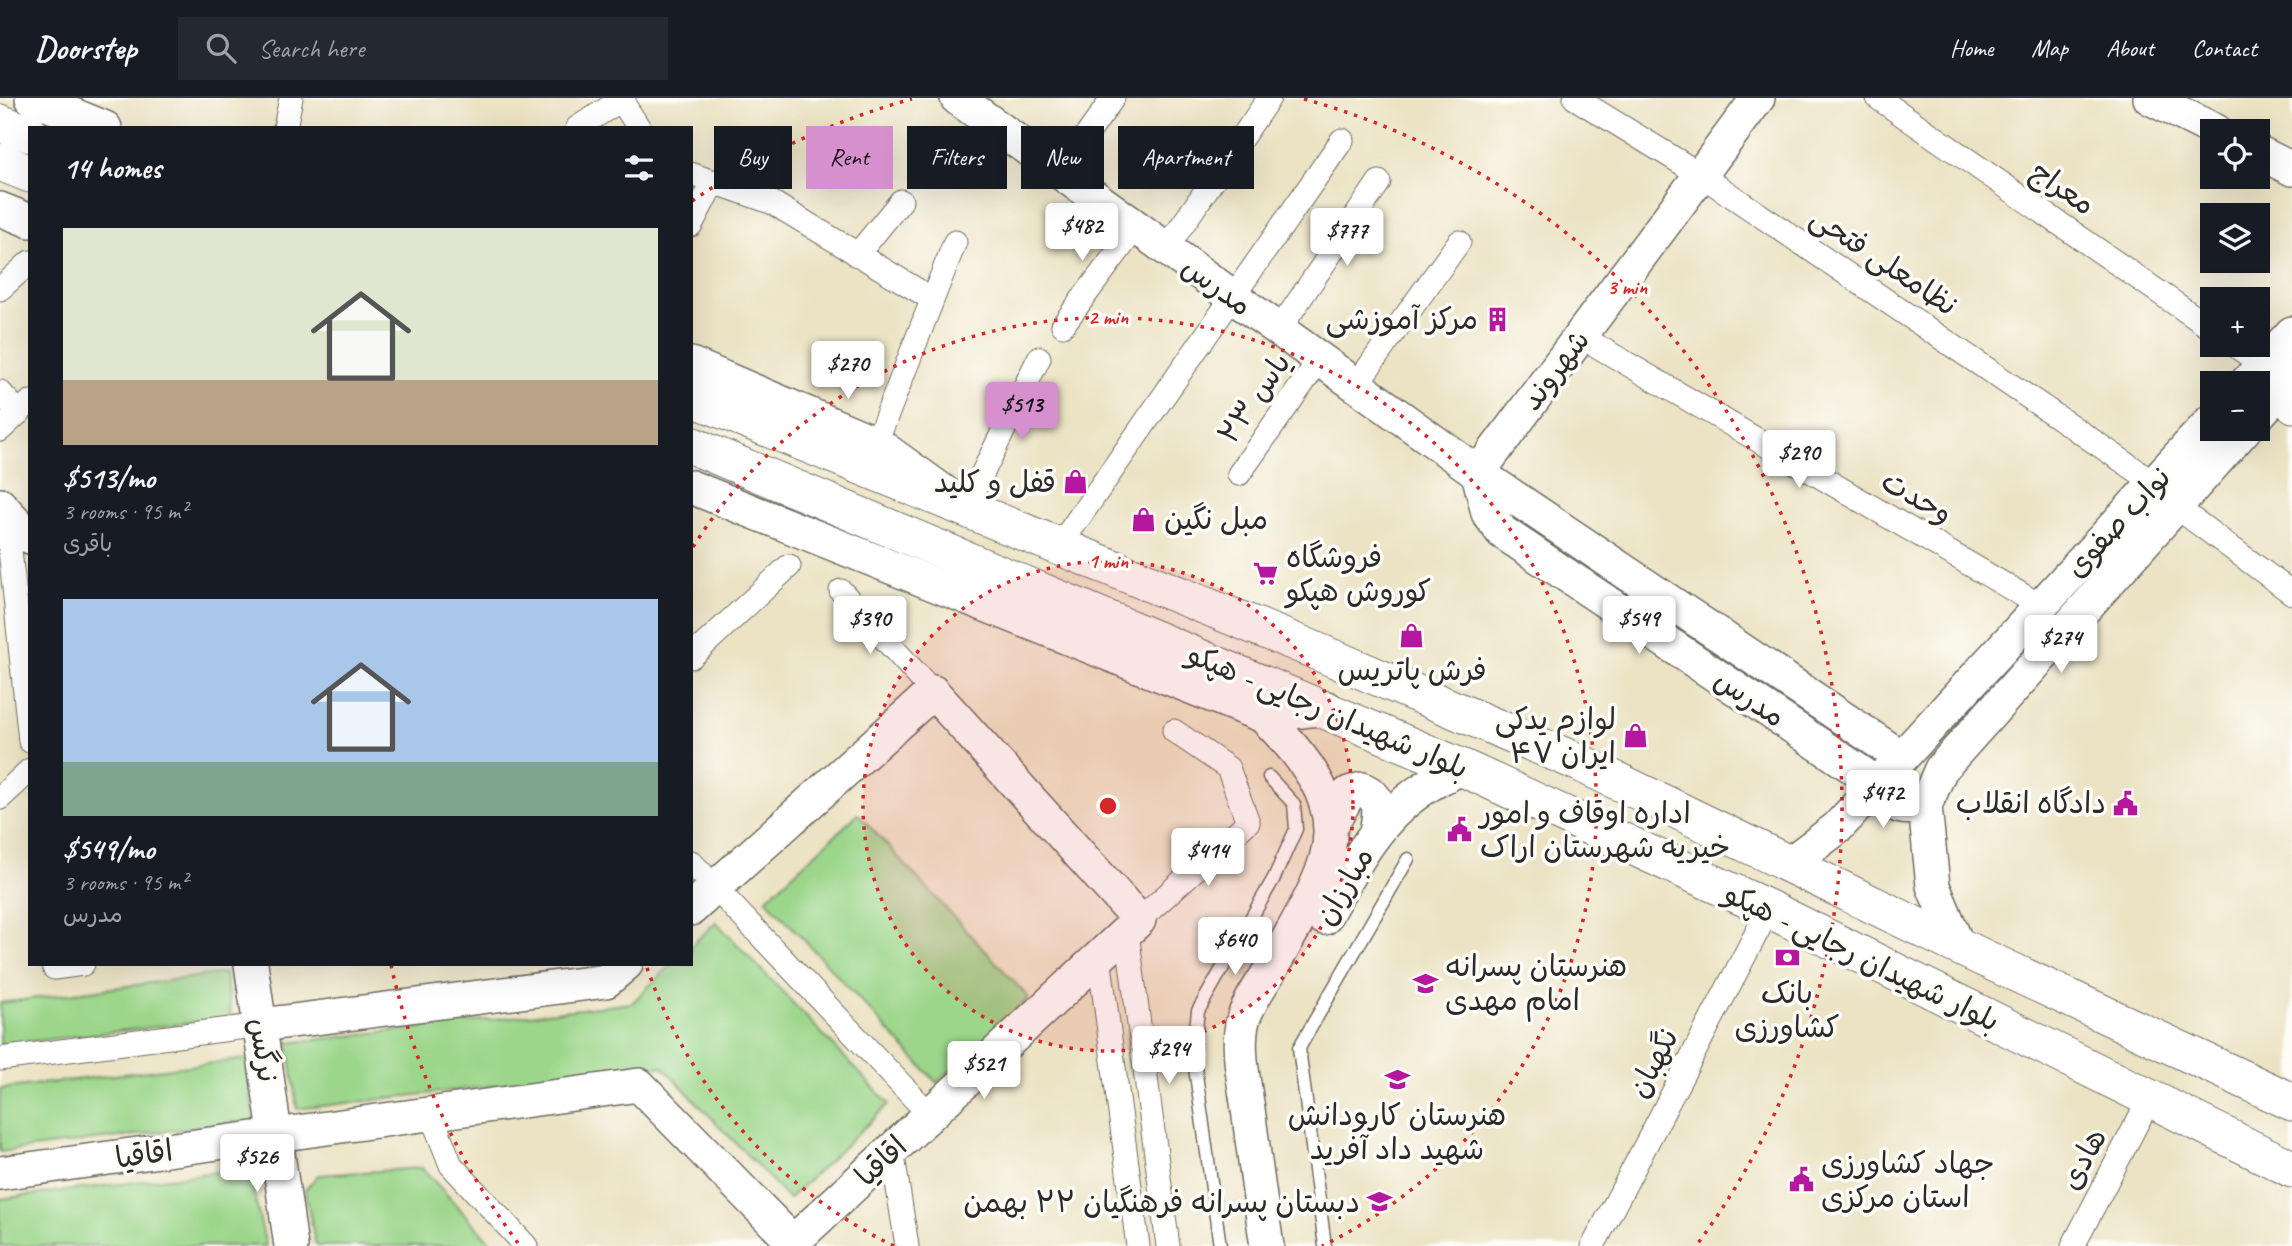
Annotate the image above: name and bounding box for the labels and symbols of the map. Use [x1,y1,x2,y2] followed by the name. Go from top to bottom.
[2023,152,2103,225] street label: معراج
[1803,198,1965,324] street label: نظامعلی فتحی
[1041,204,1123,263] pin: $482
[1306,208,1388,268] pin: $777
[1174,248,1260,324] street label: مدرس
[1607,274,1647,300] text: 3 min
[1326,300,1478,338] place label: مرکز آموزشی
[1088,304,1128,330] text: 2 min
[1484,305,1512,333] building icon: مرکز آموزشی
[1512,322,1598,418] street label: شهروند
[807,342,889,401] pin: $270
[1209,345,1299,451] street label: یاس ۲۳
[981,382,1063,442] pin: $513
[1758,430,1840,490] pin: $290
[2057,458,2179,586] street label: نواب صفوی
[1875,462,1959,532] street label: وحدت
[934,463,1056,501] place label: قفل و کلید
[1062,468,1090,496] shop icon: قفل و کلید
[1164,500,1268,538] place label: مبل نگین
[1130,505,1158,533] shop icon: مبل نگین
[1284,538,1431,610] place label: فروشگاه کوروش هپکو
[1088,548,1128,574] text: 1 min
[1252,560,1280,588] supermarket icon: فروشگاه کوروش هپکو
[829,596,911,656] pin: $390
[1598,596,1680,656] pin: $549
[2020,616,2102,675] pin: $274
[1398,621,1426,649] shop icon: فرش پاتریس
[1180,634,1474,787] street label: بلوار شهیدان رجایی - هپکو
[1337,651,1487,689] place label: فرش پاتریس
[1707,660,1793,736] street label: مدرس
[1495,700,1616,772] place label: لوازم یدکی ایران ۴۷
[1622,722,1650,750] shop icon: لوازم یدکی ایران ۴۷
[1842,770,1924,830] pin: $472
[1956,784,2106,822] place label: دادگاه انقلاب
[2112,789,2140,817] public building icon: دادگاه انقلاب
[1096,794,1120,818] centre of rings
[1477,794,1730,866] place label: اداره اوقاف و امور خیریه شهرستان اراک
[1446,816,1474,844] public building icon: اداره اوقاف و امور خیریه شهرستان اراک
[1167,828,1249,888] pin: $414
[1306,840,1382,932] street label: مبارزان
[1716,873,2006,1040] street label: بلوار شهیدان رجایی - هپکو
[1194,918,1276,977] pin: $640
[1773,944,1801,972] bank icon: بانک کشاورزی
[1445,947,1627,1022] place label: هنرستان پسرانه امام مهدی
[1411,969,1439,997] school or university icon: هنرستان پسرانه امام مهدی
[1734,974,1840,1046] place label: بانک کشاورزی
[241,1015,287,1085] street label: نرگس
[1619,1022,1687,1104] street label: نگهبان
[1128,1026,1210,1086] pin: $294
[943,1042,1025,1101] pin: $521
[1383,1066,1411,1094] school or university icon: هنرستان کارودانش شهید داد آفرید
[1288,1096,1506,1168] place label: هنرستان کارودانش شهید داد آفرید
[2051,1122,2115,1196] street label: هادی
[847,1127,915,1195] street label: اقاقیا
[113,1131,175,1177] street label: اقاقیا
[216,1134,298,1194] pin: $526
[1821,1144,1995,1216] place label: جهاد کشاورزی استان مرکزی
[1787,1166,1815,1194] public building icon: جهاد کشاورزی استان مرکزی
[963,1183,1360,1221] place label: دبستان پسرانه فرهنگیان ۲۲ بهمن
[1366,1188,1394,1216] school or university icon: دبستان پسرانه فرهنگیان ۲۲ بهمن

